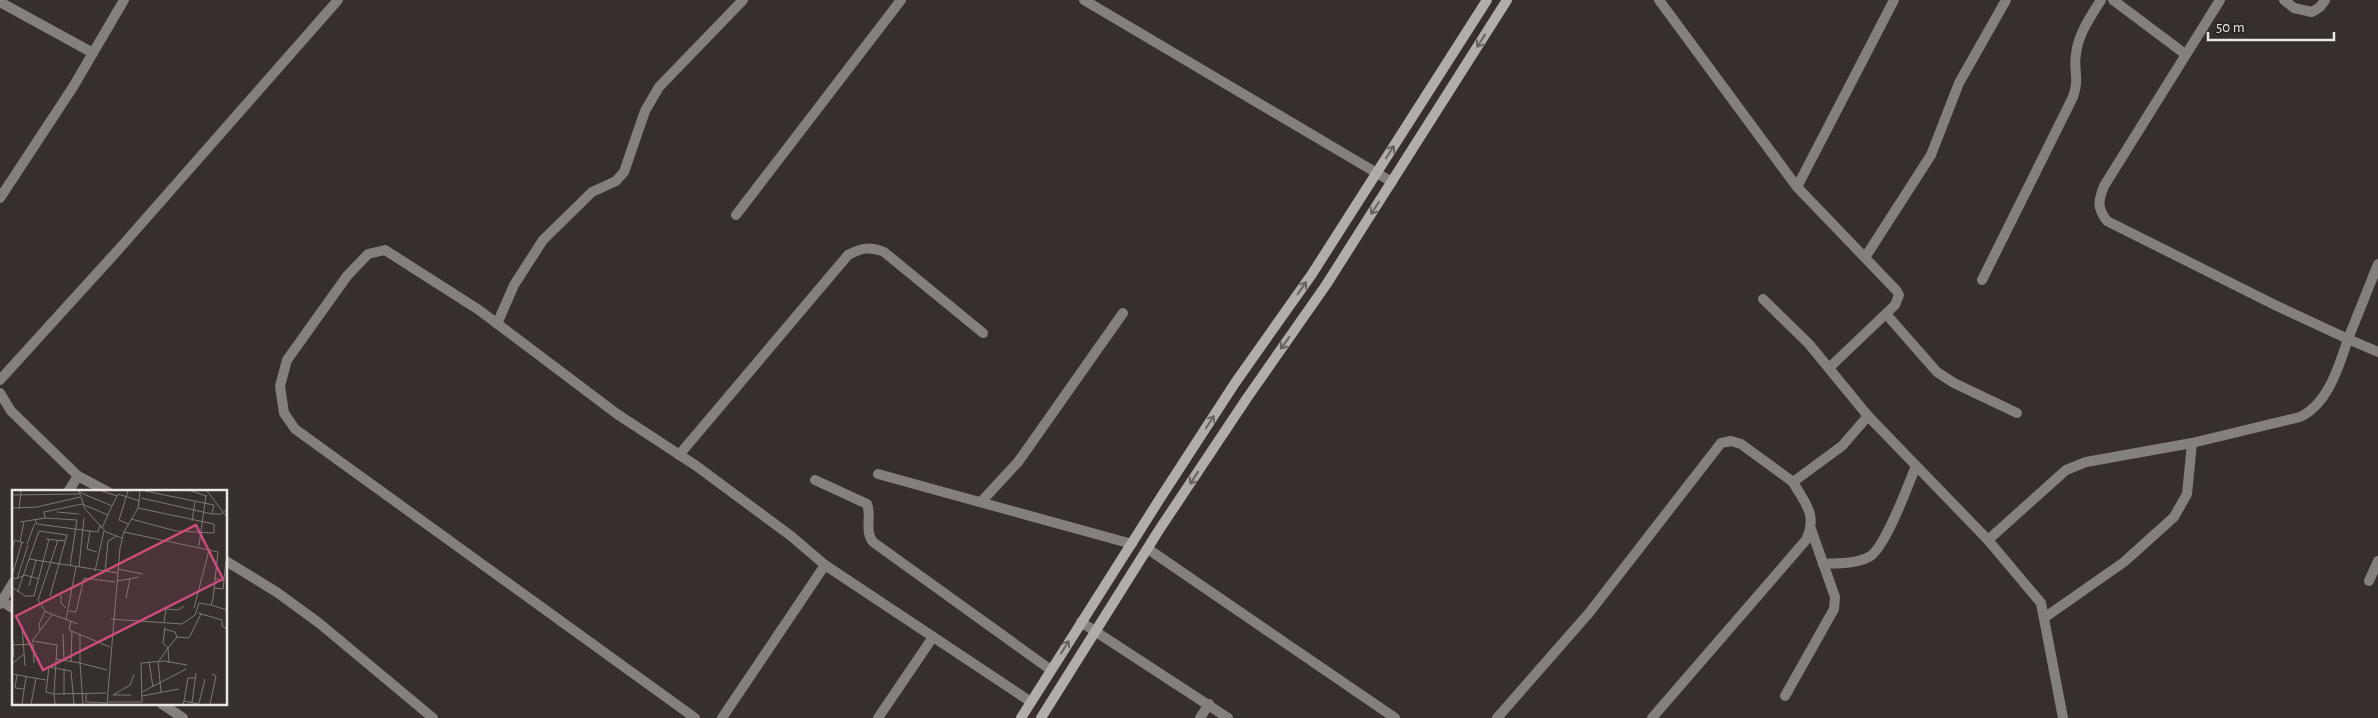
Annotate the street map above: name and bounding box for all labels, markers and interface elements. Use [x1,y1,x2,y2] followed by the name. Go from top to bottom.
[2208,10,2334,42] scale bar
[2216,20,2245,35] text: 50 m
[1476,34,1486,48] one-way arrow
[1385,145,1395,159] one-way arrow
[1370,201,1381,215] one-way arrow
[1297,282,1307,296] one-way arrow
[1280,336,1290,350] one-way arrow
[1205,415,1215,429] one-way arrow
[1189,470,1199,484] one-way arrow
[12,490,228,706] inset map
[1061,641,1071,655] one-way arrow

